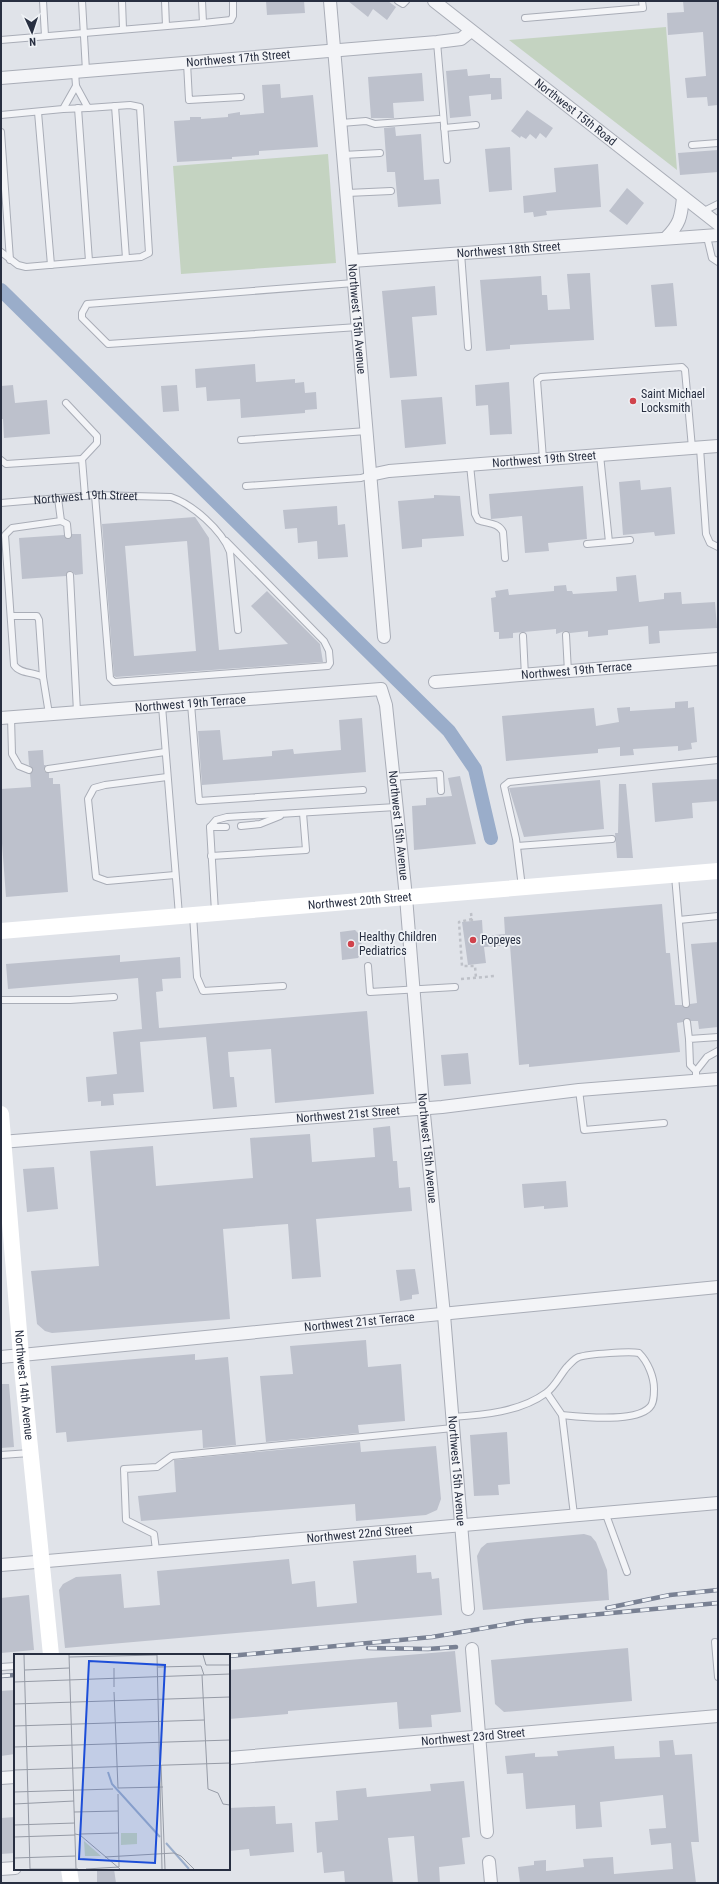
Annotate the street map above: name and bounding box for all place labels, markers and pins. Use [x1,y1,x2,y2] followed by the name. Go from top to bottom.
[641,387,705,415] place label: Saint Michael Locksmith
[628,396,638,406] marker: Saint Michael Locksmith
[359,930,437,958] place label: Healthy Children Pediatrics
[481,933,521,947] place label: Popeyes
[468,935,478,945] marker: Popeyes
[346,939,356,949] marker: Healthy Children Pediatrics

